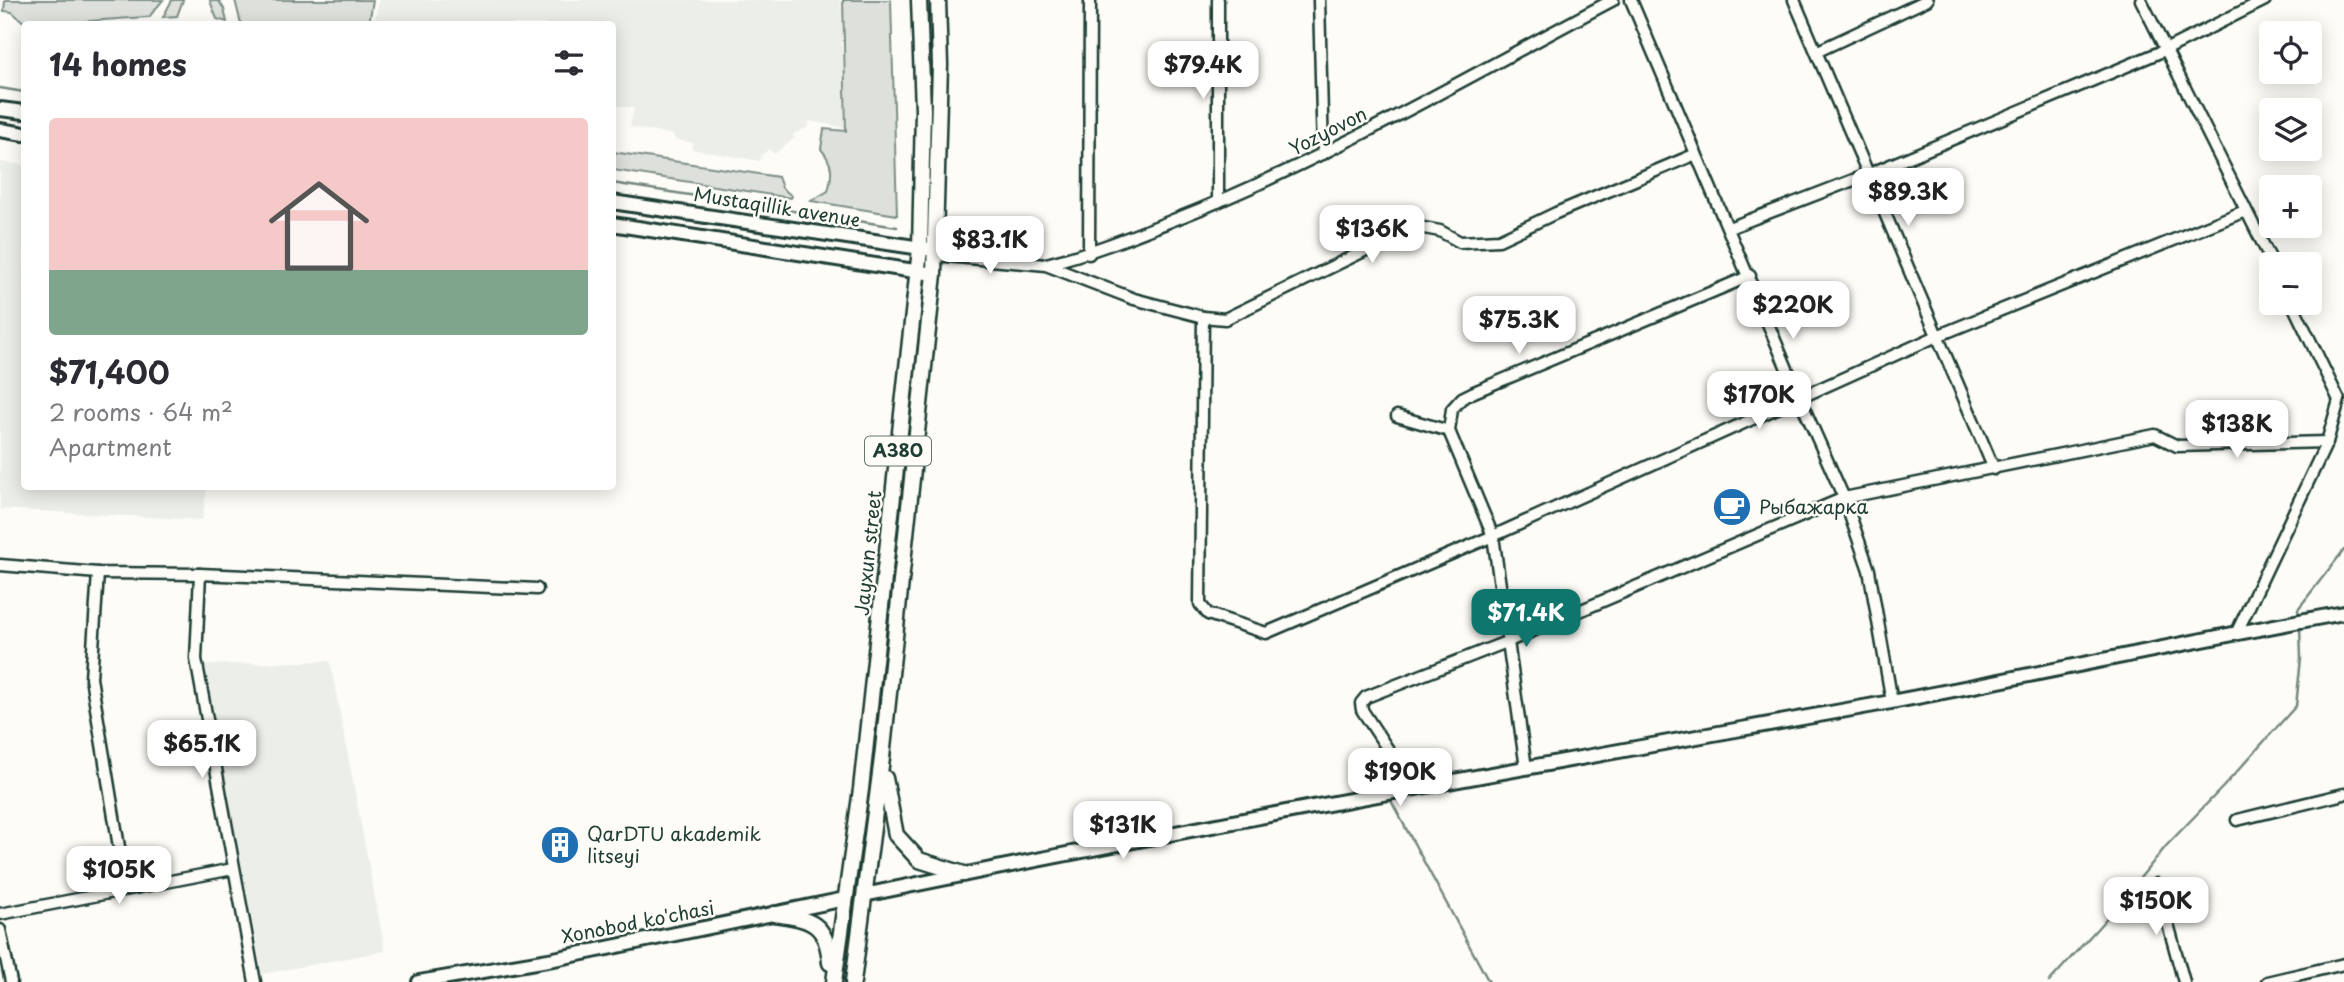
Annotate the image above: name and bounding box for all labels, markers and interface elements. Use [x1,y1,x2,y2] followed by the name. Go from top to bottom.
[2259,21,2322,315] map controls
[2259,21,2322,84] button: locate
[49,41,187,86] text: 14 homes
[1146,42,1260,101] pin: $79.4K
[550,44,588,82] icon: filters
[1164,46,1242,81] text: $79.4K
[2259,98,2322,161] button: layers
[1284,99,1371,162] street label: Yozyovon
[256,163,382,289] icon: home
[1851,168,1965,228] pin: $89.3K
[1868,173,1948,208] text: $89.3K
[2259,175,2322,238] button: +
[692,179,863,233] street label: Mustaqillik avenue
[1323,205,1421,265] pin: $136K
[1335,210,1409,245] text: $136K
[933,216,1047,276] pin: $83.1K
[952,221,1028,256] text: $83.1K
[2259,252,2322,315] button: −
[1744,282,1842,341] pin: $220K
[1753,286,1833,321] text: $220K
[1462,296,1576,356] pin: $75.3K
[1479,301,1559,336] text: $75.3K
[49,349,170,394] text: $71,400
[1710,372,1808,431] pin: $170K
[1723,376,1795,411] text: $170K
[49,394,233,429] text: 2 rooms · 64 m²
[2188,400,2286,460] pin: $138K
[2201,405,2273,440] text: $138K
[49,429,172,464] text: Apartment
[865,436,931,466] road number: A380
[1711,486,1753,528] cafe icon: Рыбажарка
[847,489,888,617] street label: Jayxun street
[1759,492,1868,520] place label: Рыбажарка
[1469,590,1583,649] pin: $71.4K
[1488,594,1564,629] text: $71.4K
[145,720,259,780] pin: $65.1K
[163,725,241,760] text: $65.1K
[1351,748,1449,808] pin: $190K
[1364,753,1436,788] text: $190K
[1074,802,1172,861] pin: $131K
[1089,806,1157,841] text: $131K
[587,819,761,869] place label: QarDTU akademik litseyi
[539,824,581,866] building icon: QarDTU akademik litseyi
[70,846,168,906] pin: $105K
[82,851,156,886] text: $105K
[2107,878,2205,937] pin: $150K
[2120,882,2192,917] text: $150K
[559,893,716,950] street label: Xonobod ko'chasi

